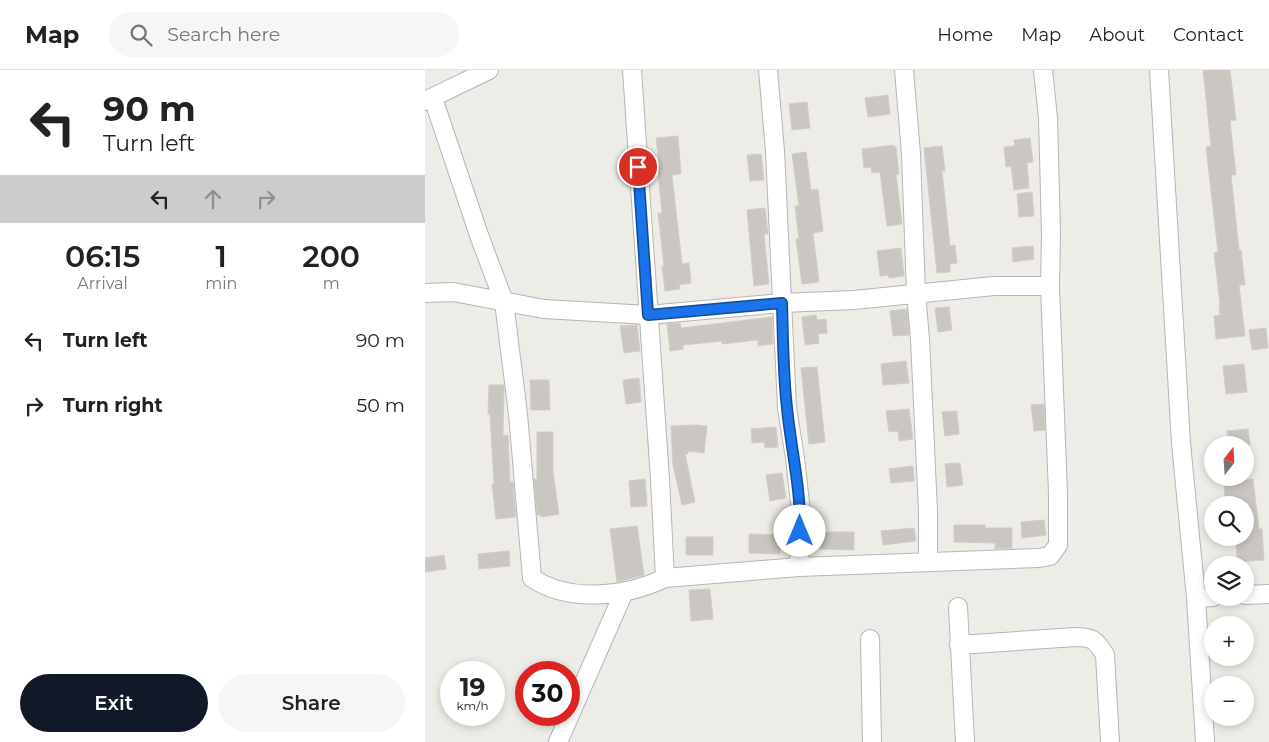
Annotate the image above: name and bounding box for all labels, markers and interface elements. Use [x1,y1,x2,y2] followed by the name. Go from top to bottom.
[109,12,459,57] search box
[25,20,79,49] text: Map
[127,21,155,49] icon: search
[167,23,280,46] text: Search here
[937,24,993,46] text: Home
[1021,24,1061,46] text: Map
[1089,24,1145,46] text: About
[1173,24,1244,46] text: Contact
[103,87,196,130] text: 90 m
[20,90,85,155] icon: left
[103,130,195,157] text: Turn left
[617,146,659,188] pin
[624,153,652,181] icon: arrive
[146,185,174,213] icon: left
[199,185,227,213] icon: ahead
[252,185,280,213] icon: right
[65,238,140,275] text: 06:15
[215,238,227,275] text: 1
[302,238,360,275] text: 200
[77,274,128,293] text: Arrival
[205,274,237,293] text: min
[323,274,340,293] text: m
[20,327,48,355] icon: left
[63,329,148,352] text: Turn left
[356,329,405,352] text: 90 m
[20,392,48,420] icon: right
[63,394,163,417] text: Turn right
[357,394,405,417] text: 50 m
[1204,436,1254,486] north arrow
[1204,436,1254,726] map controls
[1204,496,1254,546] button: search
[773,504,825,556] position arrow
[1204,556,1254,606] button: layers
[1204,616,1254,666] button: +
[515,661,580,726] speed limit sign: 30
[460,672,485,702] text: 19
[20,674,208,732] button: Exit
[218,674,405,732] button: Share
[1204,676,1254,726] button: −
[456,698,489,713] text: km/h

